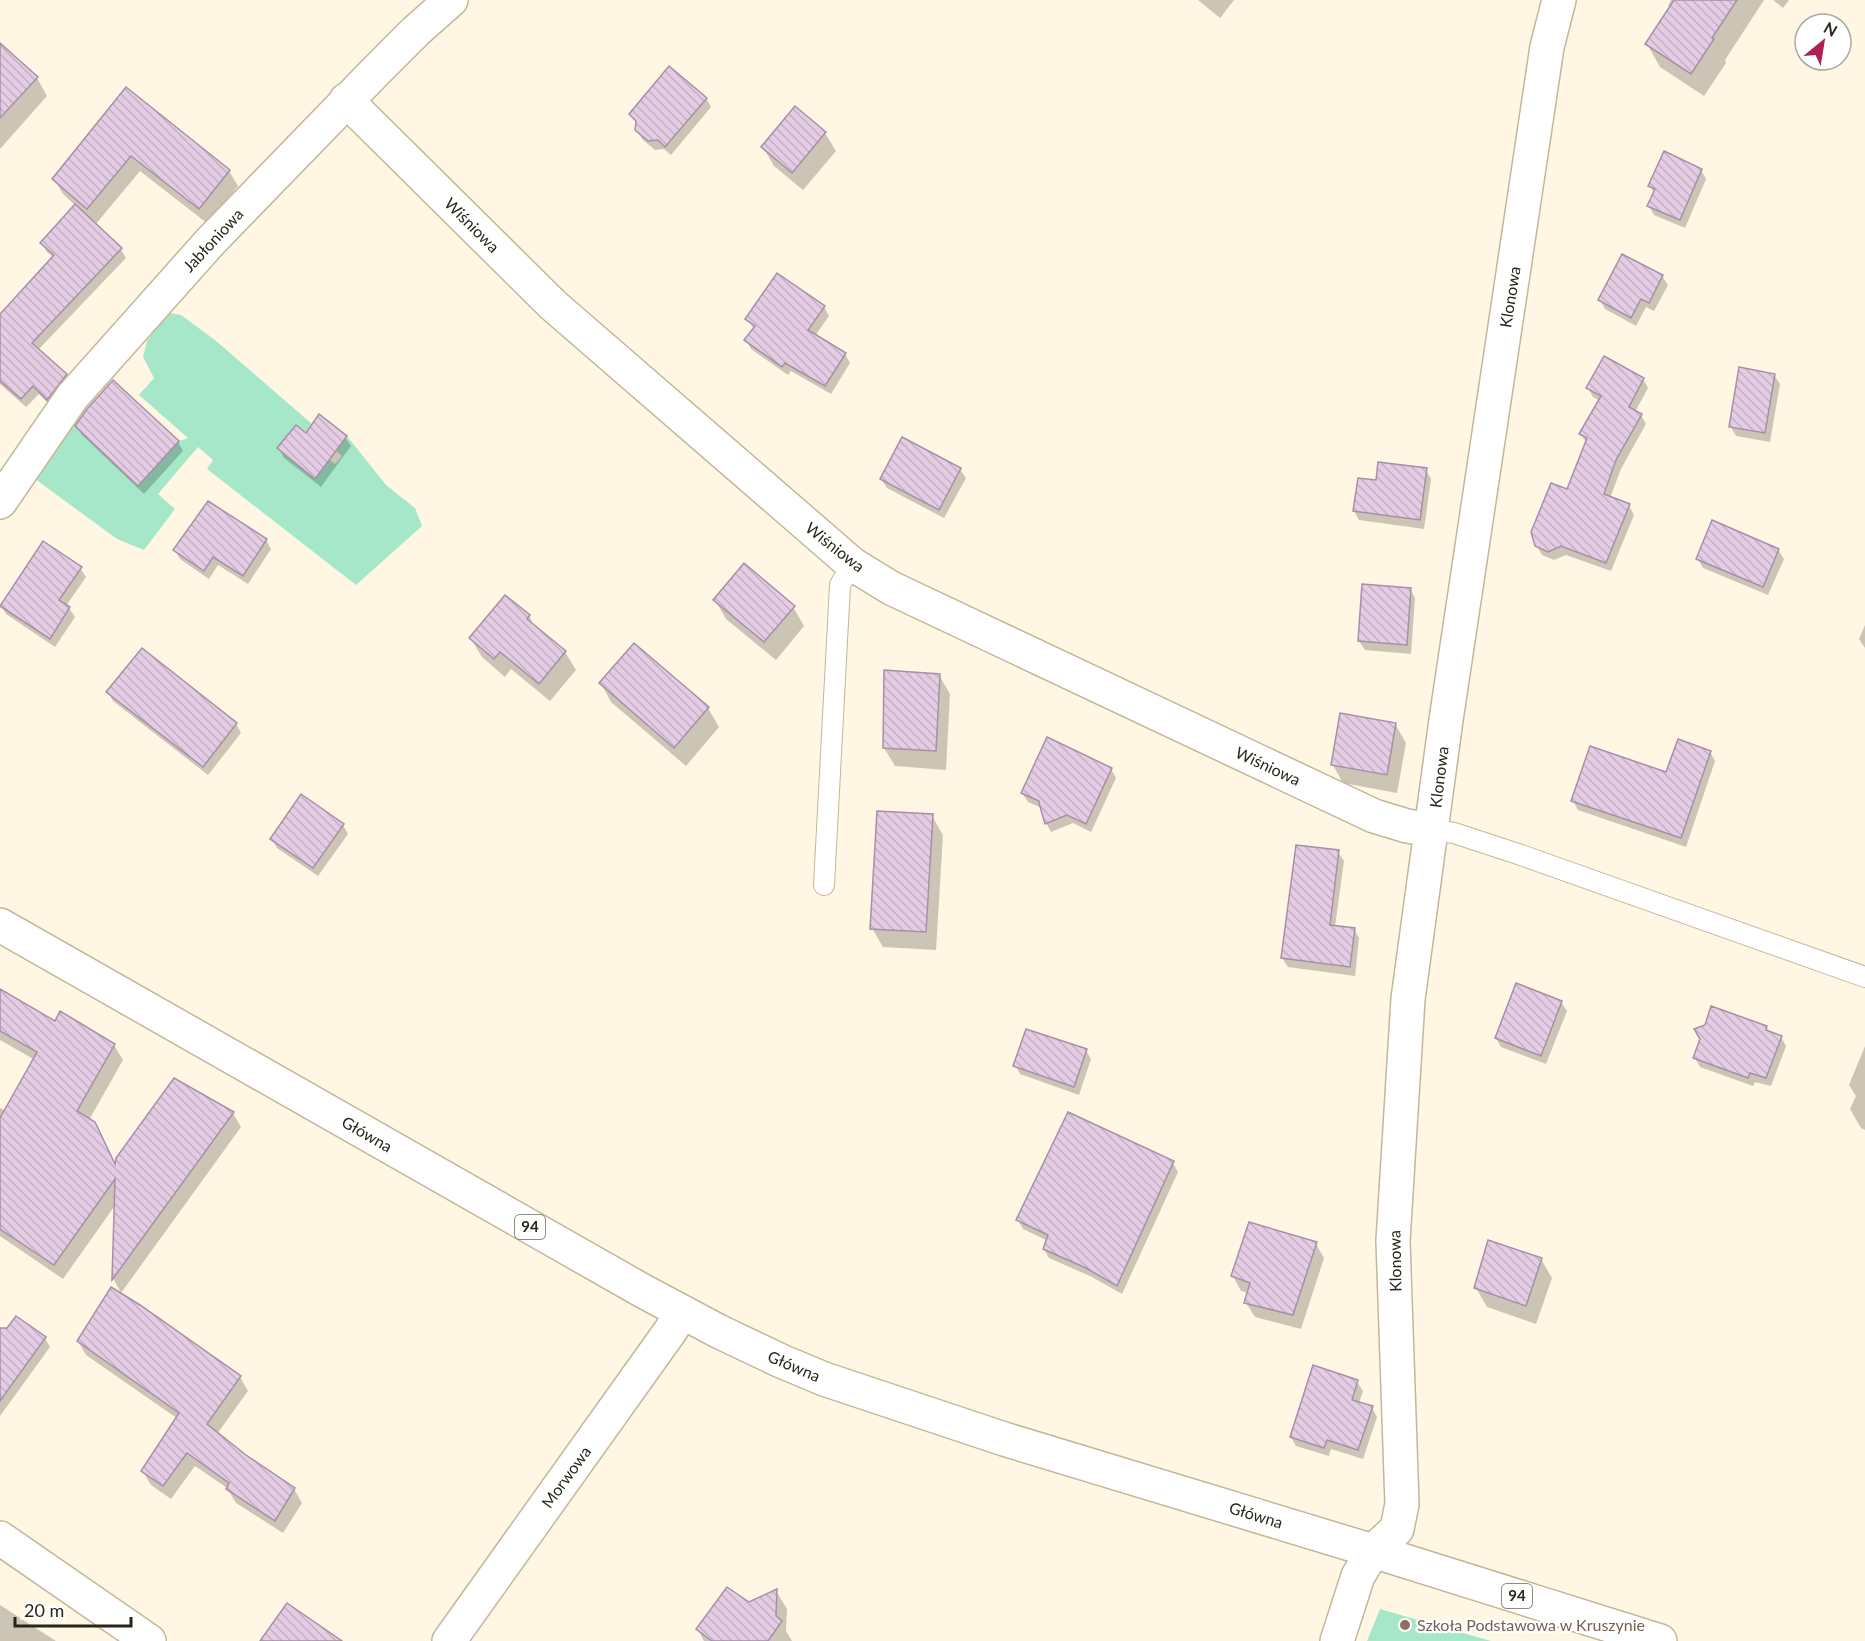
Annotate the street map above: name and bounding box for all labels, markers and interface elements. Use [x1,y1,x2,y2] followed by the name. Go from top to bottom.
[1793,12,1853,72] north arrow
[1821,17,1841,40] text: N
[441,193,504,256] street label: Wiśniowa
[179,204,247,275] street label: Jabłoniowa
[1495,265,1524,329] street label: Klonowa
[802,518,869,575] street label: Wiśniowa
[1233,742,1304,789] street label: Wiśniowa
[1425,745,1452,809] street label: Klonowa
[339,1112,396,1156] street label: Główna
[515,1215,545,1239] road number: 94
[1384,1230,1405,1292] street label: Klonowa
[765,1346,823,1385] street label: Główna
[537,1442,594,1511] street label: Morwowa
[1227,1497,1285,1532] street label: Główna
[1502,1584,1532,1608] road number: 94
[15,1590,130,1628] scale bar
[24,1599,64,1621] text: 20 m
[1417,1615,1645,1634] place label: Szkoła Podstawowa w Kruszynie
[1398,1618,1412,1632] marker: Szkoła Podstawowa w Kruszynie

